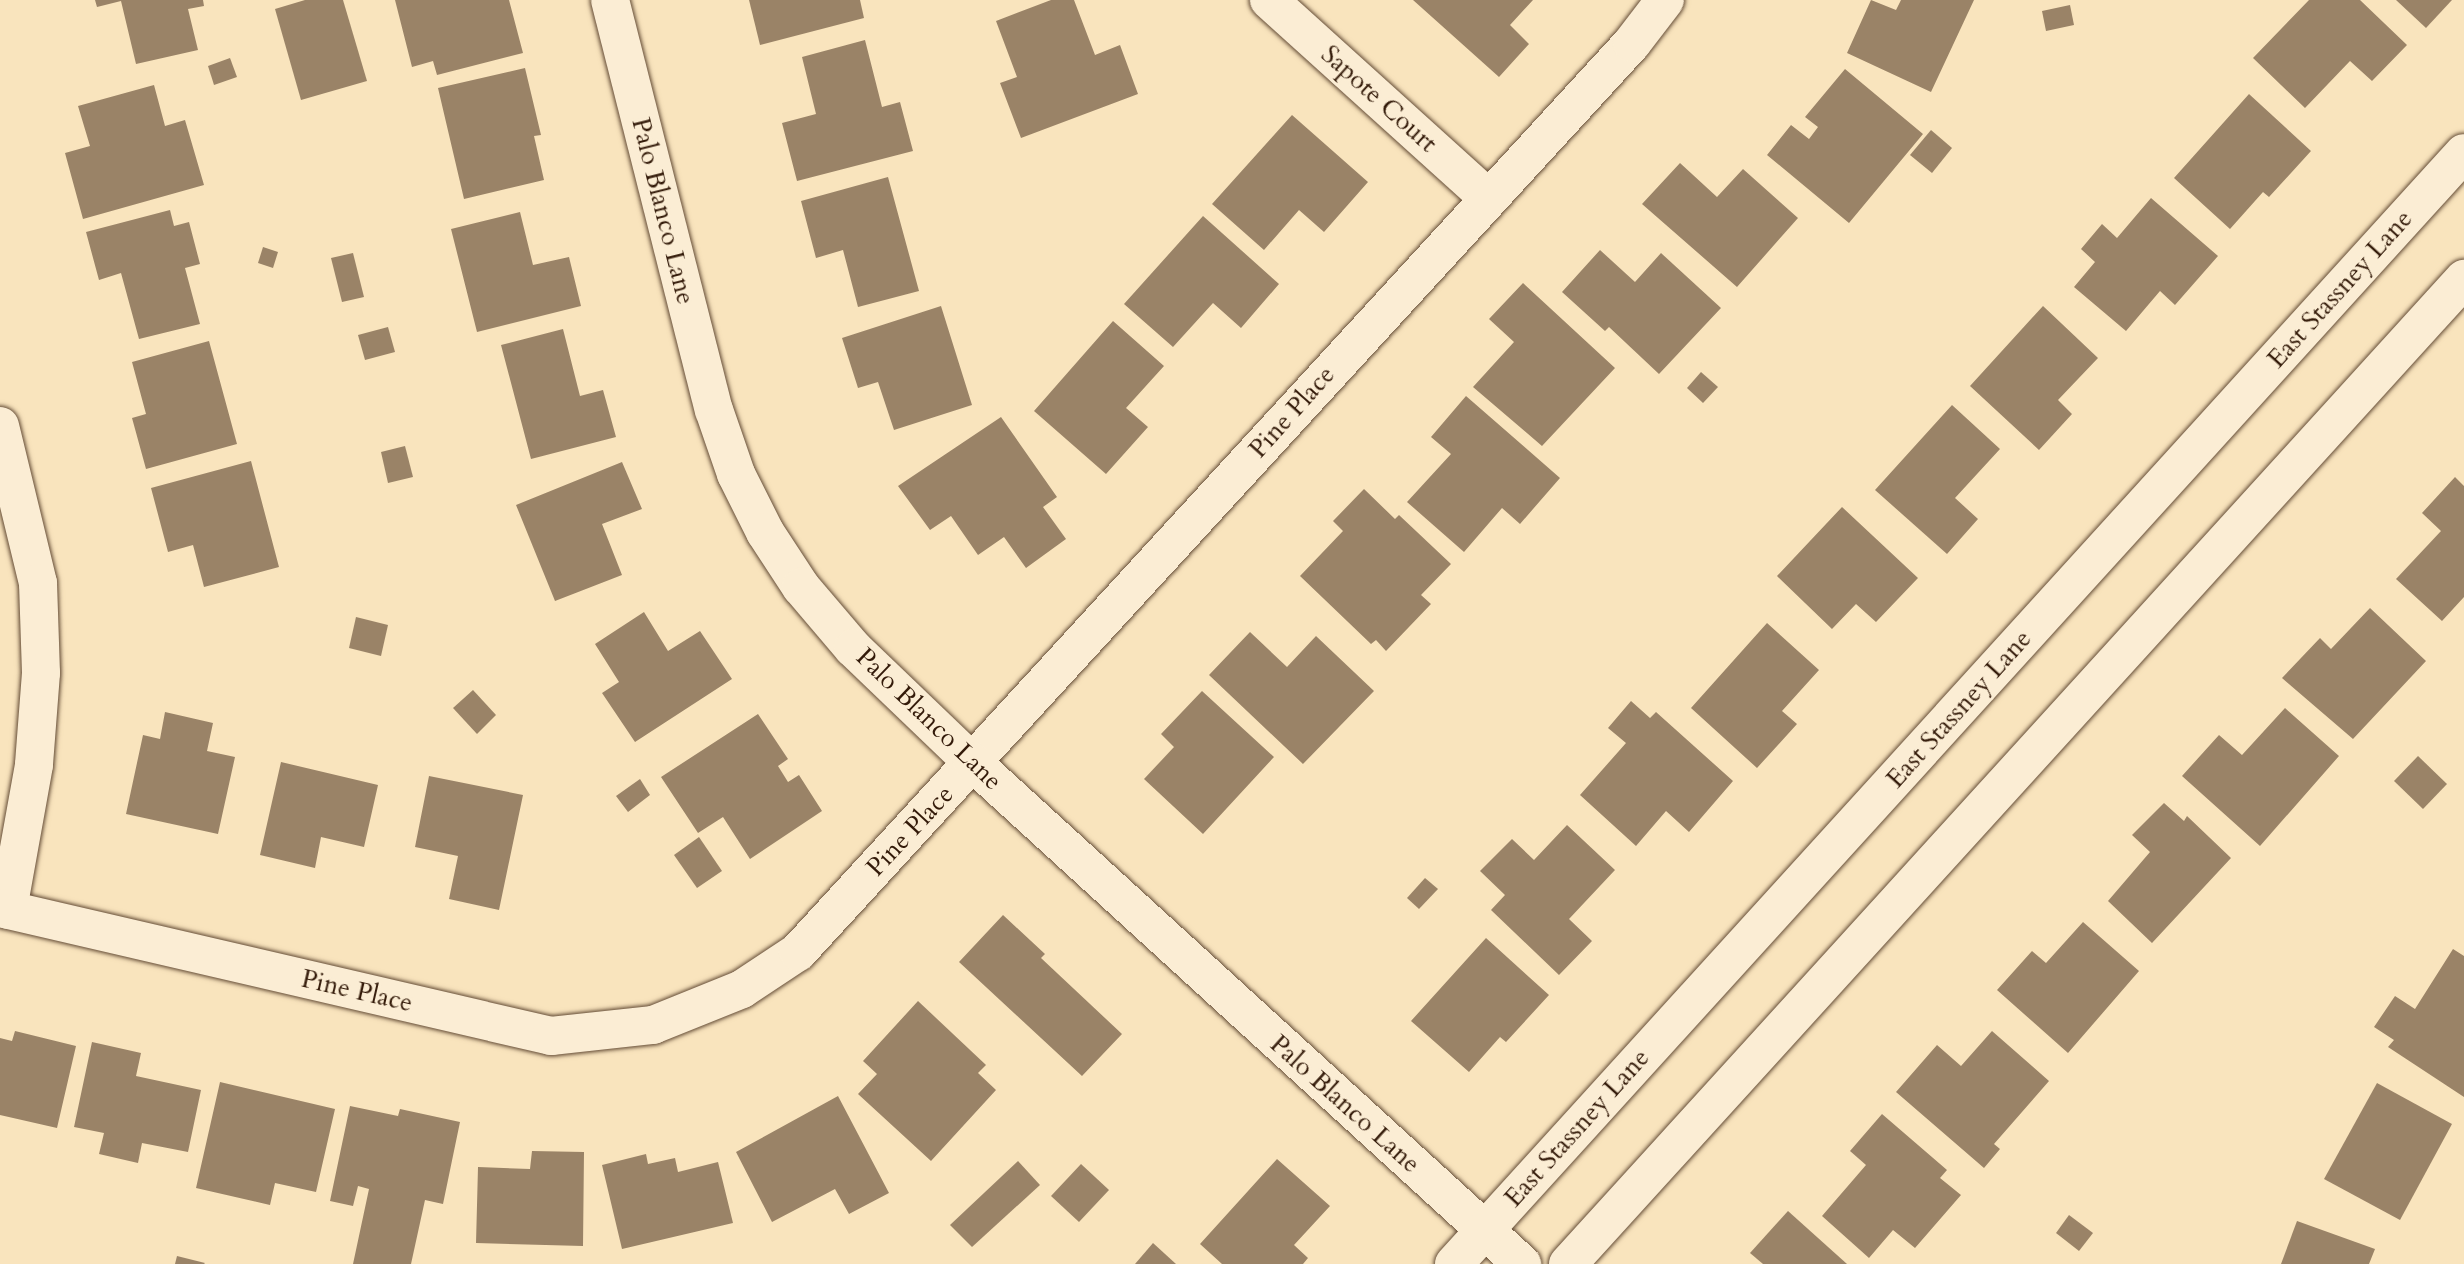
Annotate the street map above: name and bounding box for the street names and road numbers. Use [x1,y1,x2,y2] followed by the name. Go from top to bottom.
[1315,39,1443,159] street label: Sapote Court
[625,115,701,307] street label: Palo Blanco Lane
[2261,204,2419,374] street label: East Stassney Lane
[1243,360,1341,464] street label: Pine Place
[1880,624,2038,794] street label: East Stassney Lane
[849,641,1009,797] street label: Palo Blanco Lane
[860,779,960,883] street label: Pine Place
[298,963,416,1019] street label: Pine Place
[1264,1029,1426,1179] street label: Palo Blanco Lane
[1498,1043,1656,1213] street label: East Stassney Lane

